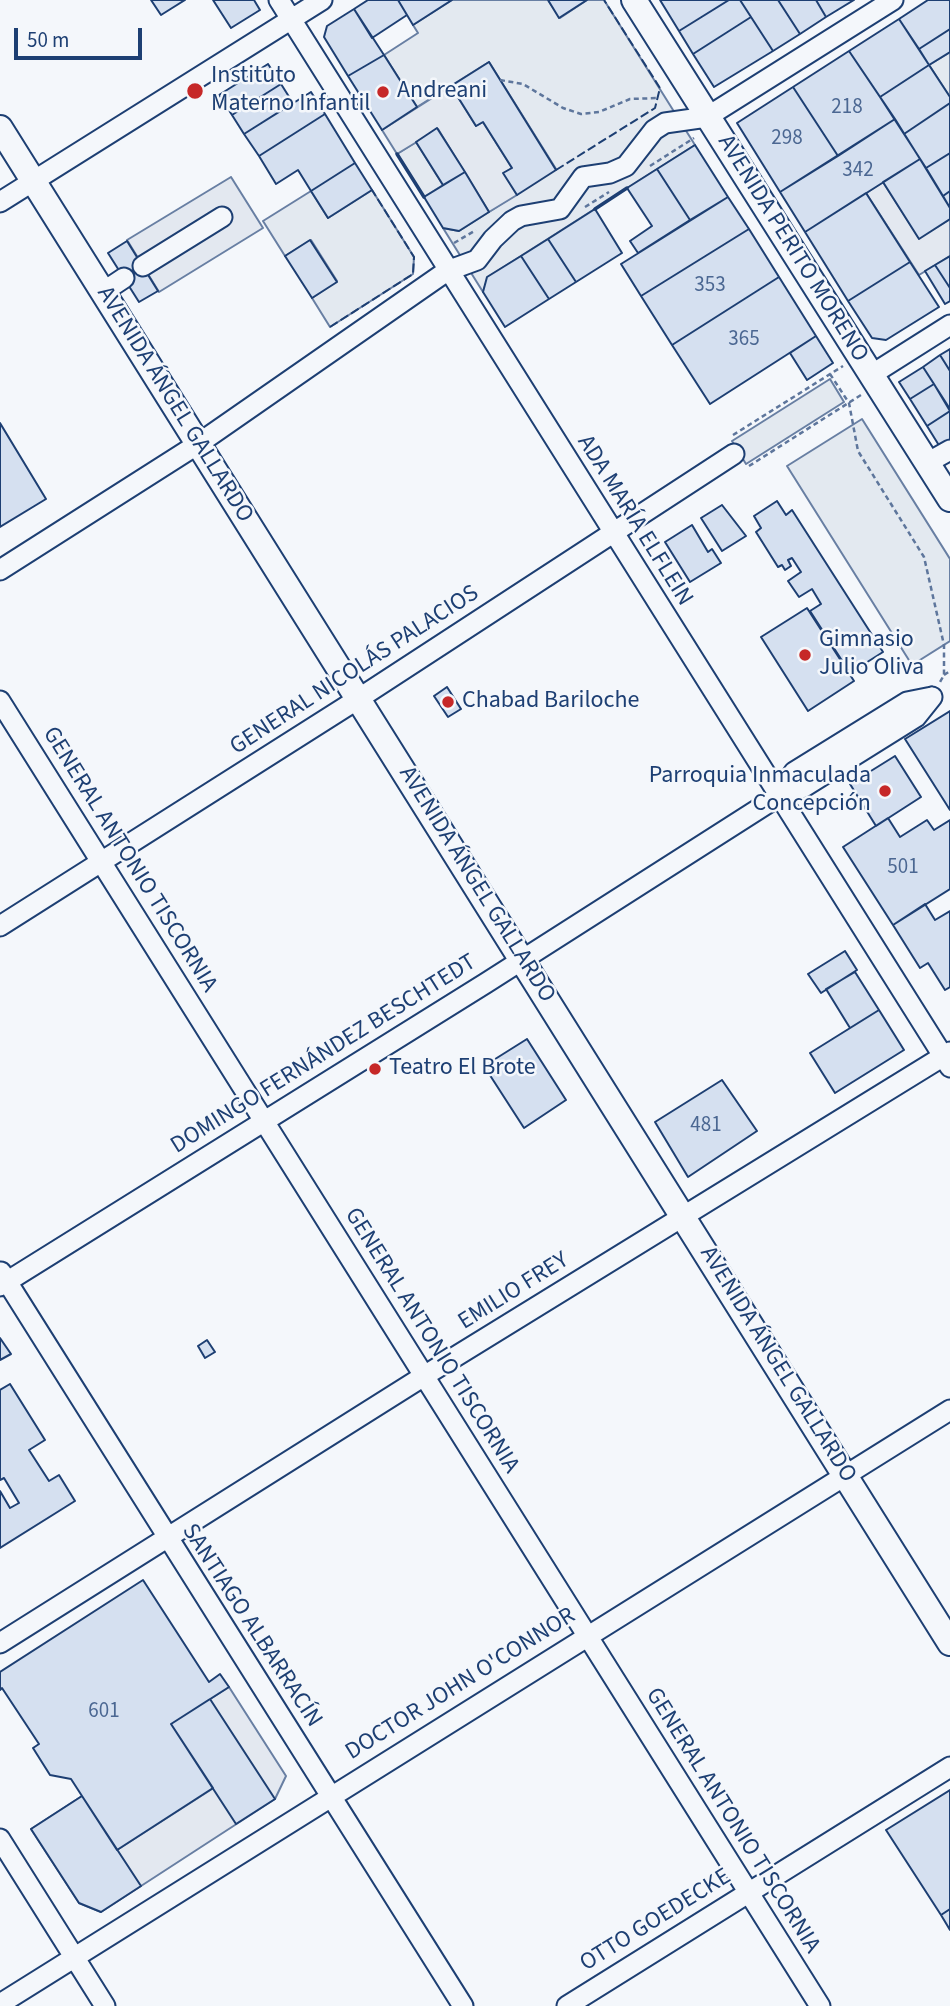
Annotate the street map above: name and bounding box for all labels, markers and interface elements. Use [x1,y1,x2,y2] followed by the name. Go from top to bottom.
[18,14,145,58] scale bar
[27,25,69,55] text: 50 m
[211,63,370,119] place label: Instituto Materno Infantil
[397,78,487,106] place label: Andreani
[185,81,205,101] marker: Instituto Materno Infantil
[375,84,391,100] marker: Andreani
[831,95,863,121] house number: 218
[771,126,803,152] house number: 298
[710,130,874,368] street label: AVENIDA PERITO MORENO
[842,158,874,184] house number: 342
[694,273,726,299] house number: 353
[89,282,259,528] street label: AVENIDA ÁNGEL GALLARDO
[728,327,760,353] house number: 365
[570,430,698,612] street label: ADA MARÍA ELFLEIN
[225,580,485,762] street label: GENERAL NICOLÁS PALACIOS
[819,627,924,683] place label: Gimnasio Julio Oliva
[797,647,813,663] marker: Gimnasio Julio Oliva
[462,688,639,716] place label: Chabad Bariloche
[440,694,456,710] marker: Chabad Bariloche
[35,722,223,998] street label: GENERAL ANTONIO TISCORNIA
[391,762,561,1008] street label: AVENIDA ÁNGEL GALLARDO
[649,763,871,819] place label: Parroquia Inmaculada Concepción
[877,783,893,799] marker: Parroquia Inmaculada Concepción
[887,855,919,881] house number: 501
[166,949,482,1161] street label: DOMINGO FERNÁNDEZ BESCHTEDT
[389,1055,536,1083] place label: Teatro El Brote
[367,1061,383,1077] marker: Teatro El Brote
[690,1113,722,1139] house number: 481
[337,1203,525,1479] street label: GENERAL ANTONIO TISCORNIA
[692,1242,862,1488] street label: AVENIDA ÁNGEL GALLARDO
[453,1247,575,1337] street label: EMILIO FREY
[175,1519,327,1733] street label: SANTIAGO ALBARRACÍN
[341,1602,581,1768] street label: DOCTOR JOHN O'CONNOR
[638,1683,826,1959] street label: GENERAL ANTONIO TISCORNIA
[88,1699,120,1725] house number: 601
[575,1863,737,1979] street label: OTTO GOEDECKE

